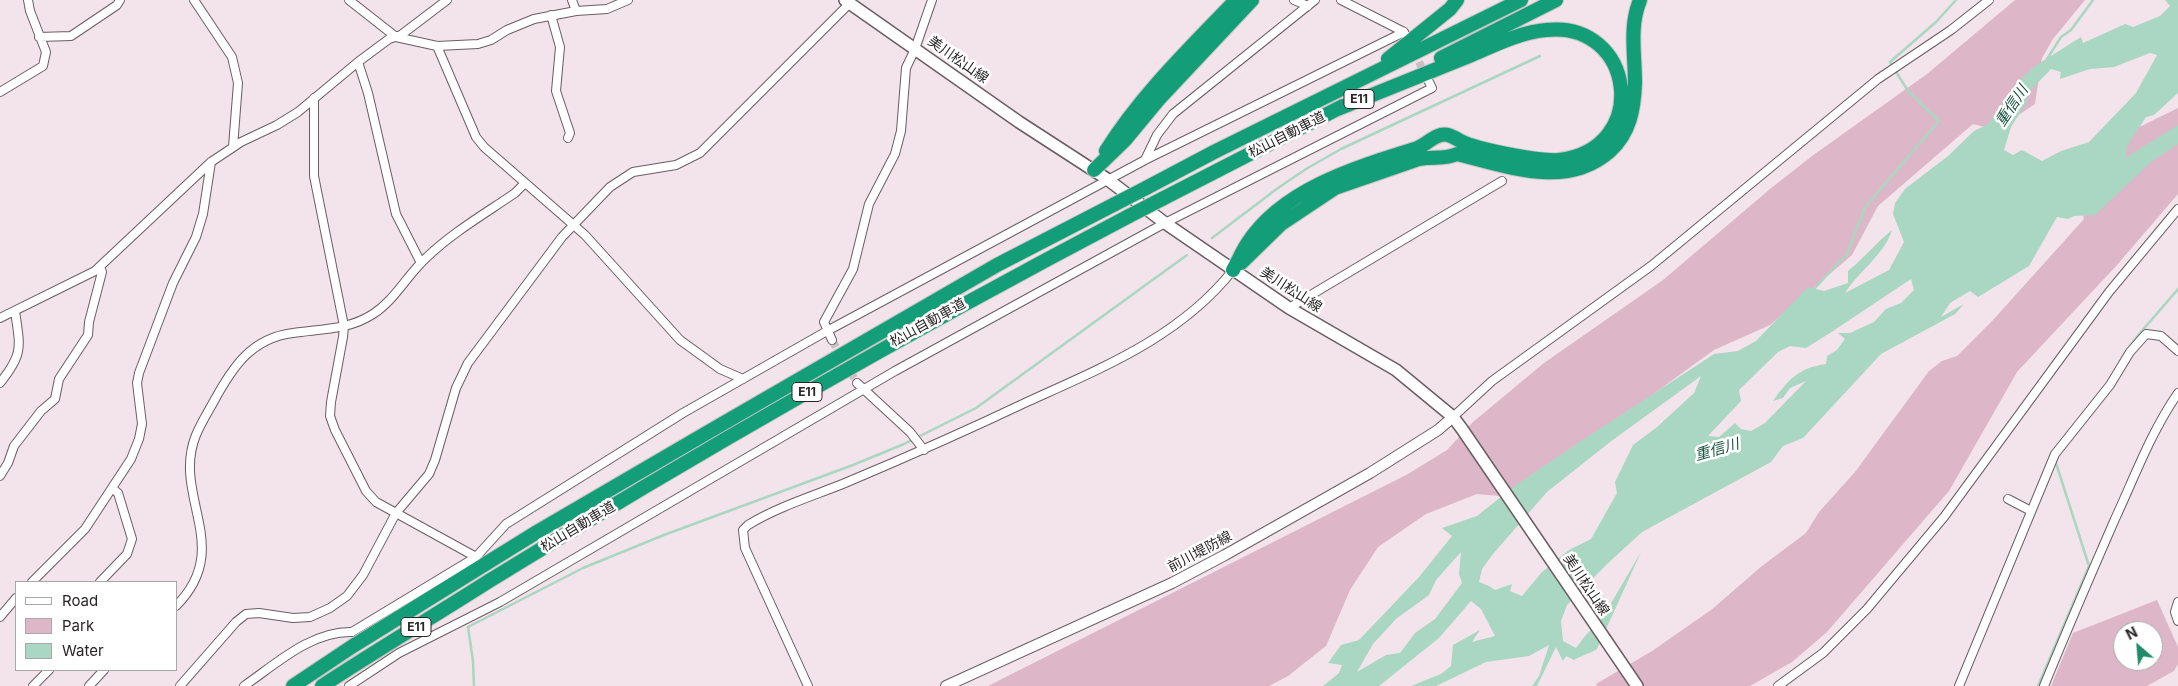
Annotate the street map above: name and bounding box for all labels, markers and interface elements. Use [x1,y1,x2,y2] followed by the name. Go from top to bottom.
[925,33,991,87] street label: 美川松山線
[1992,82,2032,130] water label: 重信川
[1344,90,1374,108] road number: E11
[1246,108,1328,162] street label: 松山自動車道
[1257,264,1325,316] street label: 美川松山線
[887,295,969,351] street label: 松山自動車道
[792,382,822,402] road number: E11
[1693,435,1741,465] water label: 重信川
[538,498,618,556] street label: 松山自動車道
[1165,528,1235,576] street label: 前川堤防線
[1559,551,1613,619] street label: 美川松山線
[15,581,178,671] legend
[62,591,98,610] text: Road
[62,616,94,635] text: Park
[401,618,431,636] road number: E11
[2113,621,2163,671] north arrow
[2123,623,2140,643] text: N
[62,641,104,660] text: Water

